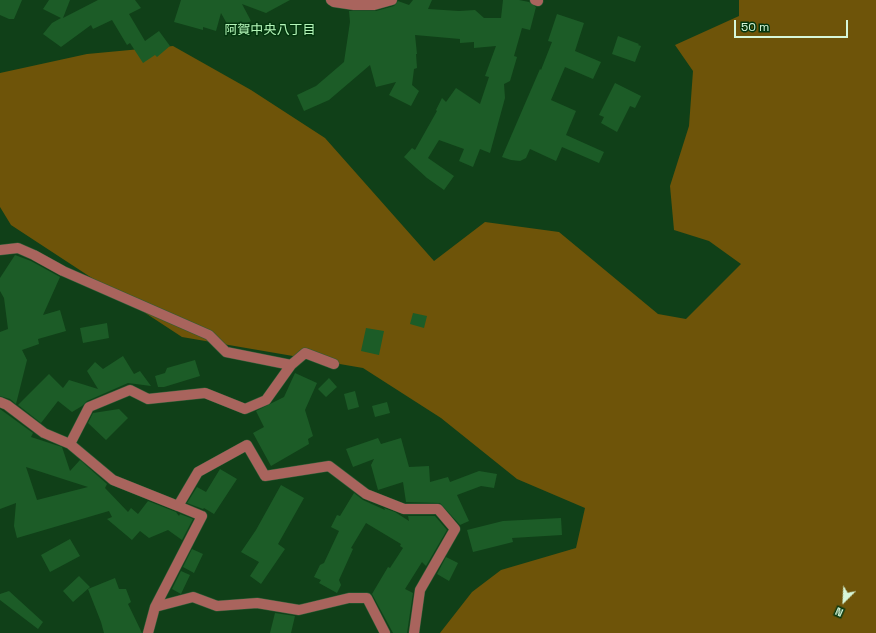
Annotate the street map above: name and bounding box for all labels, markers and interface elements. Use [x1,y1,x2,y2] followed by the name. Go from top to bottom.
[736,12,850,38] scale bar
[741,19,769,35] text: 50 m
[225,22,315,38] district label: 阿賀中央八丁目
[824,581,864,621] north arrow
[833,604,845,620] text: N

